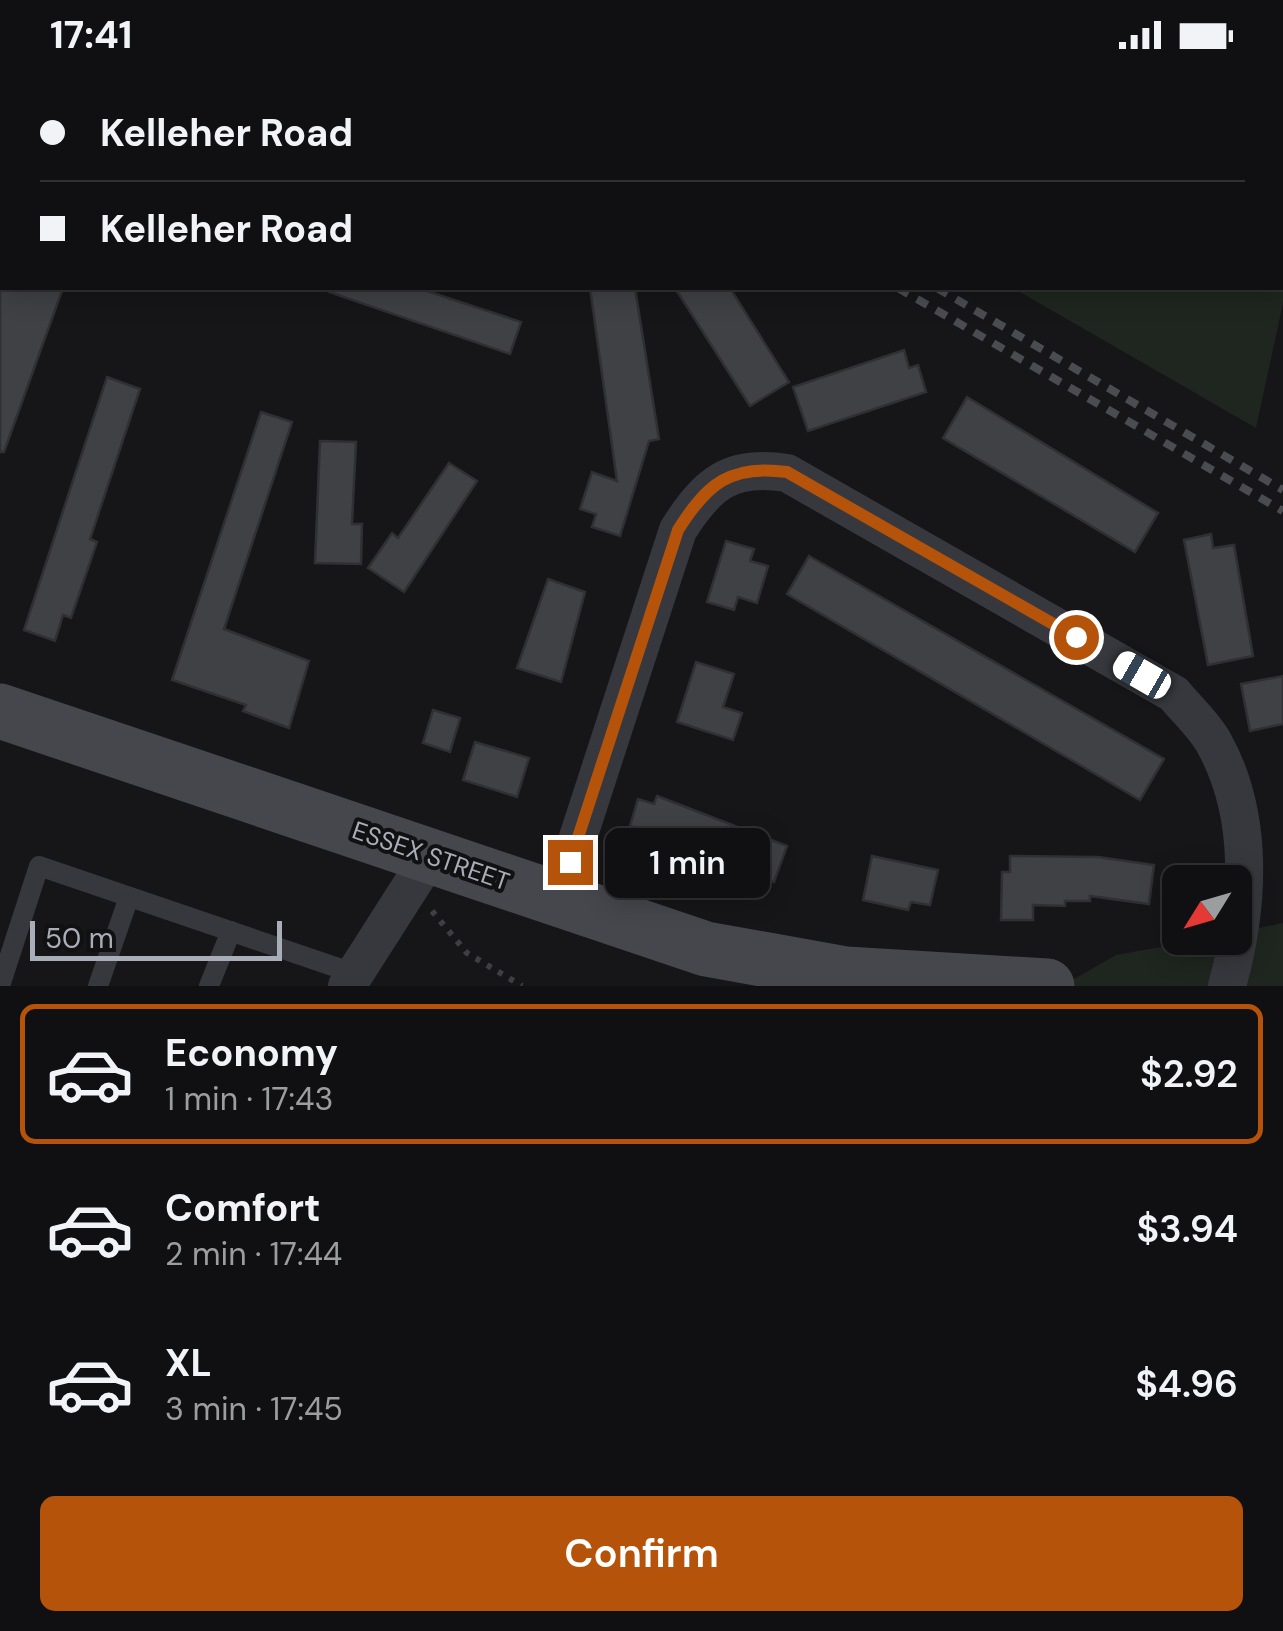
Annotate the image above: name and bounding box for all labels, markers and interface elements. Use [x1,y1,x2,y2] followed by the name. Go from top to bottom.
[50,10,132,60] text: 17:41
[100,108,353,158] text: Kelleher Road
[100,204,353,254] text: Kelleher Road
[1054,615,1099,660] route start
[1109,647,1175,703] car
[348,814,514,898] street label: ESSEX STREET
[605,827,770,897] callout: 1 min
[548,840,593,885] route end
[649,842,726,884] text: 1 min
[1162,865,1252,955] north arrow
[1162,865,1252,955] map controls
[30,916,282,960] scale bar
[45,920,114,957] text: 50 m
[165,1028,338,1078] text: Economy
[45,1029,135,1119] icon: car
[1140,1049,1238,1099] text: $2.92
[165,1078,333,1120] text: 1 min · 17:43
[165,1183,321,1233] text: Comfort
[45,1184,135,1274] icon: car
[1136,1204,1238,1254] text: $3.94
[165,1233,342,1275] text: 2 min · 17:44
[165,1338,212,1388] text: XL
[45,1339,135,1429] icon: car
[1135,1359,1238,1409] text: $4.96
[165,1388,343,1430] text: 3 min · 17:45
[40,1496,1243,1611] button: Confirm

